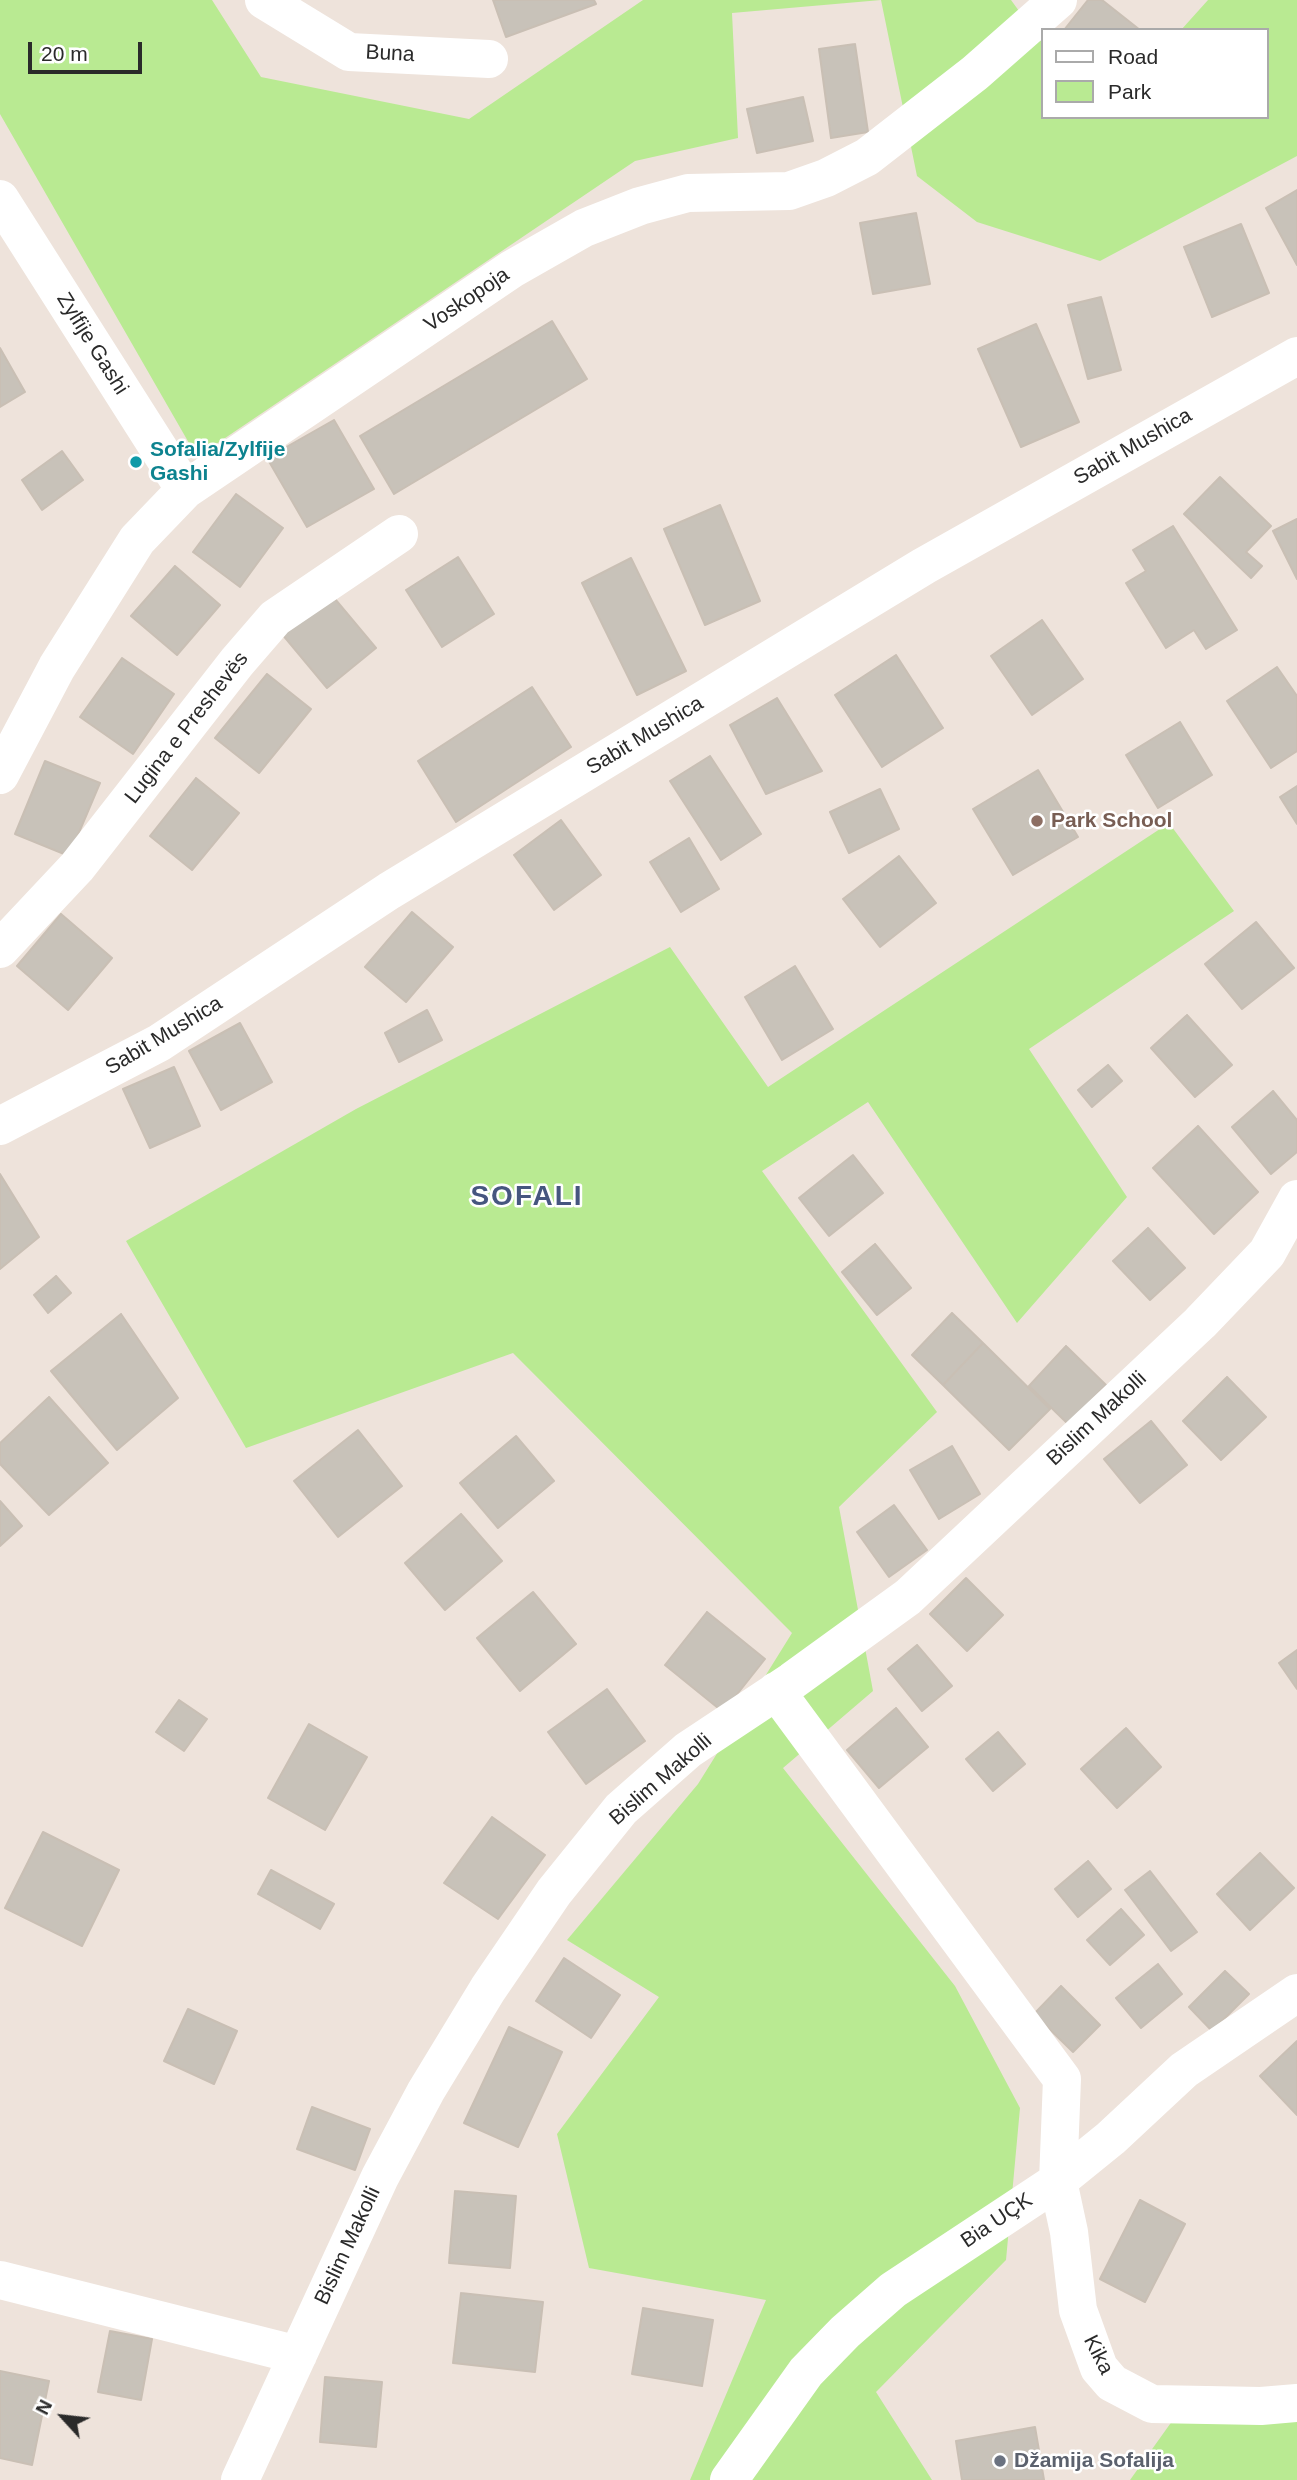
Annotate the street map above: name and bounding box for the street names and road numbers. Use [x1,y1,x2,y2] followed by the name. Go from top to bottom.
[365,40,415,68] street label: Buna
[420,262,514,338] street label: Voskopoja
[51,288,133,400] street label: Zylfije Gashi
[1070,403,1196,491] street label: Sabit Mushica
[120,647,254,809] street label: Lugina e Preshevës
[582,691,708,781] street label: Sabit Mushica
[101,991,227,1081] street label: Sabit Mushica
[1042,1366,1152,1472] street label: Bislim Makolli
[605,1729,717,1831] street label: Bislim Makolli
[310,2183,386,2309] street label: Bislim Makolli
[957,2188,1037,2254] street label: Bia UÇK
[1078,2331,1118,2379] street label: Kika

